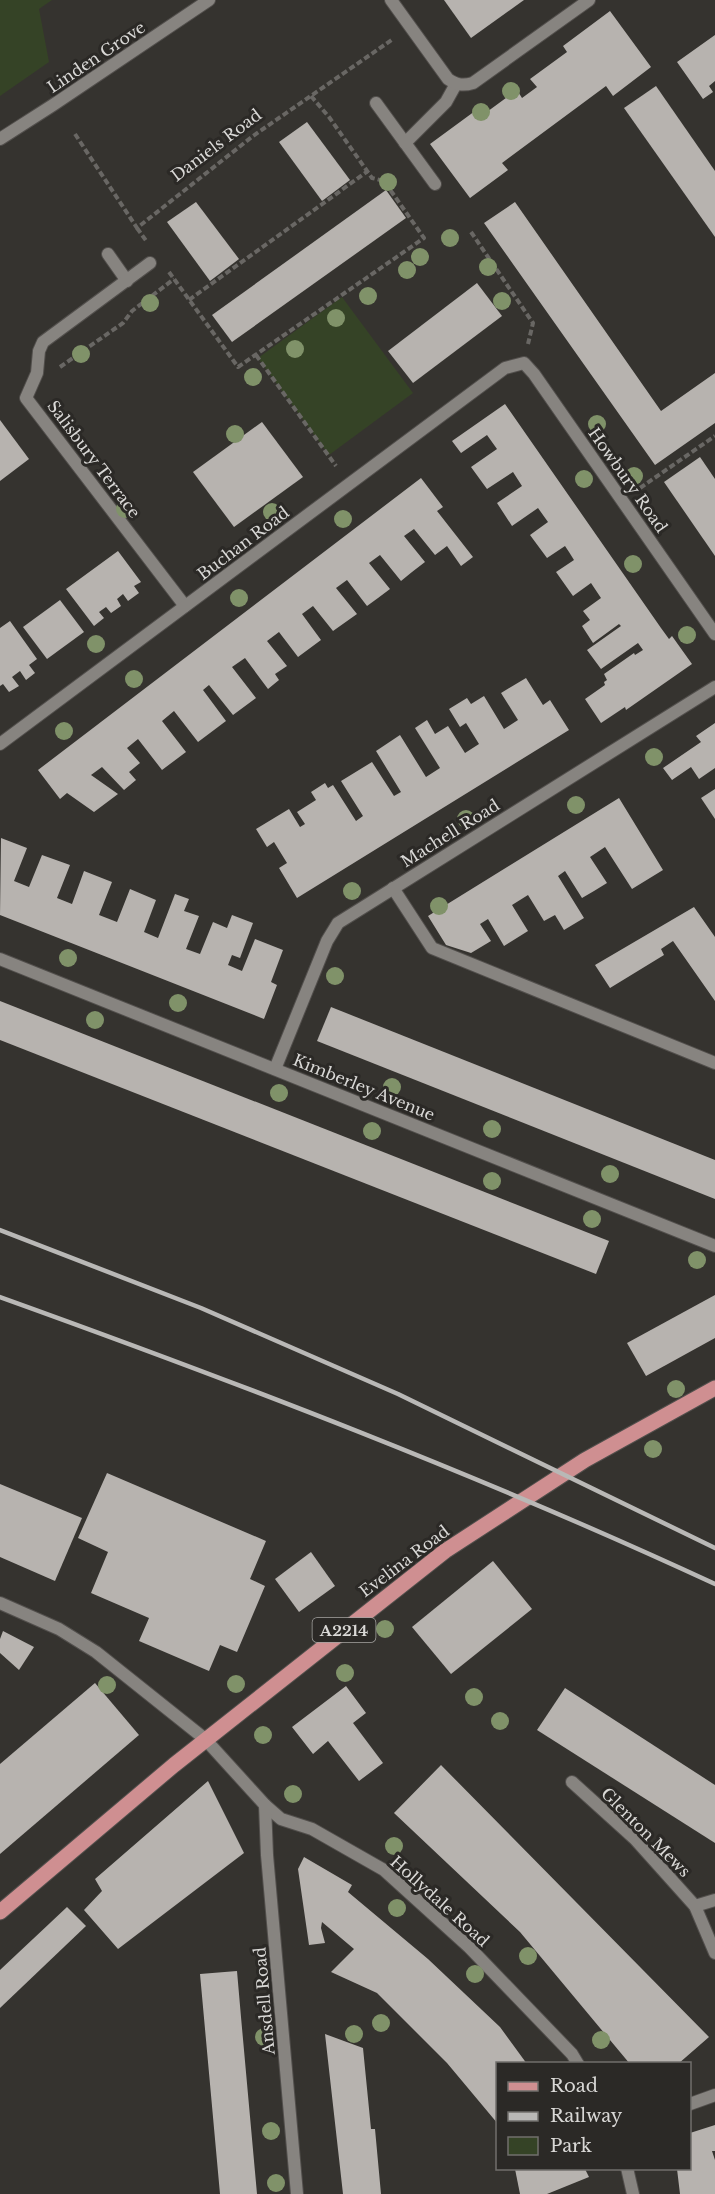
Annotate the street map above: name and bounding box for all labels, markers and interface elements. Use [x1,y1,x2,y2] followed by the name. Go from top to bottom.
[43,17,149,97] street label: Linden Grove
[167,104,265,186] street label: Daniels Road
[43,396,145,522] street label: Salisbury Terrace
[584,424,672,537] street label: Howbury Road
[193,502,293,584] street label: Buchan Road
[397,795,503,871] street label: Machell Road
[290,1049,438,1125] street label: Kimberley Avenue
[355,1521,453,1601] street label: Evelina Road
[312,1618,376,1642] road number: A2214
[597,1783,695,1881] street label: Glenton Mews
[386,1851,494,1951] street label: Hollydale Road
[249,1946,279,2057] street label: Ansdell Road
[496,2062,691,2170] legend
[550,2075,598,2097] text: Road
[550,2105,623,2127] text: Railway
[550,2135,592,2157] text: Park

